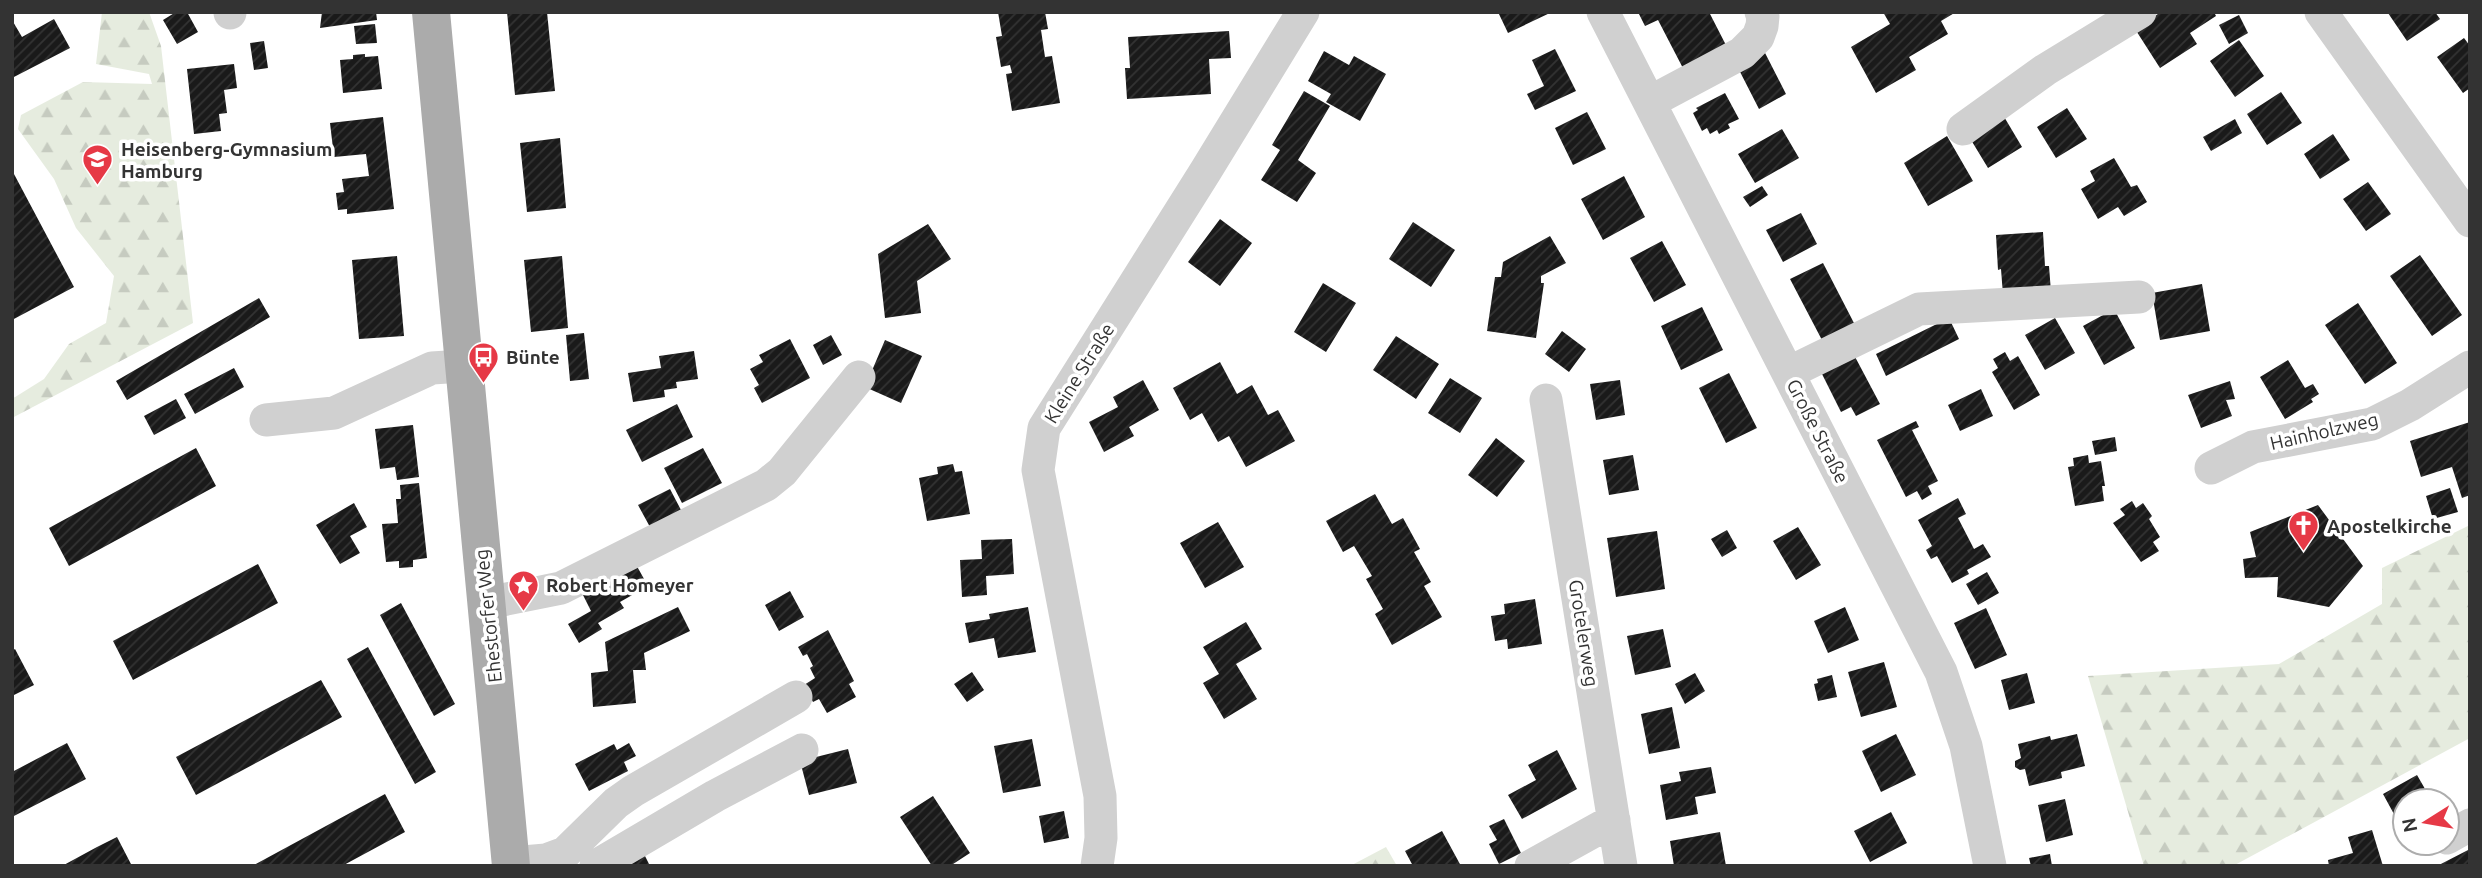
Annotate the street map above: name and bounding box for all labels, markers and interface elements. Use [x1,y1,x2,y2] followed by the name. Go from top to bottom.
[121,138,332,182] place label: Heisenberg-Gymnasium Hamburg
[81,143,115,187] school or university icon: Heisenberg-Gymnasium Hamburg
[1040,319,1118,427] street label: Kleine Straße
[466,340,500,384] bus stop icon: Bünte
[506,346,560,368] place label: Bünte
[1782,375,1854,487] street label: Große Straße
[2268,408,2380,454] street label: Hainholzweg
[2287,509,2321,553] church icon: Apostelkirche
[2327,515,2452,537] place label: Apostelkirche
[470,548,506,684] street label: Ehestorfer Weg
[506,568,540,612] place icon: Robert Homeyer
[546,574,694,596] place label: Robert Homeyer
[1565,578,1603,688] street label: Grotelerweg
[2391,787,2461,857] north arrow
[2397,816,2421,834] text: N

